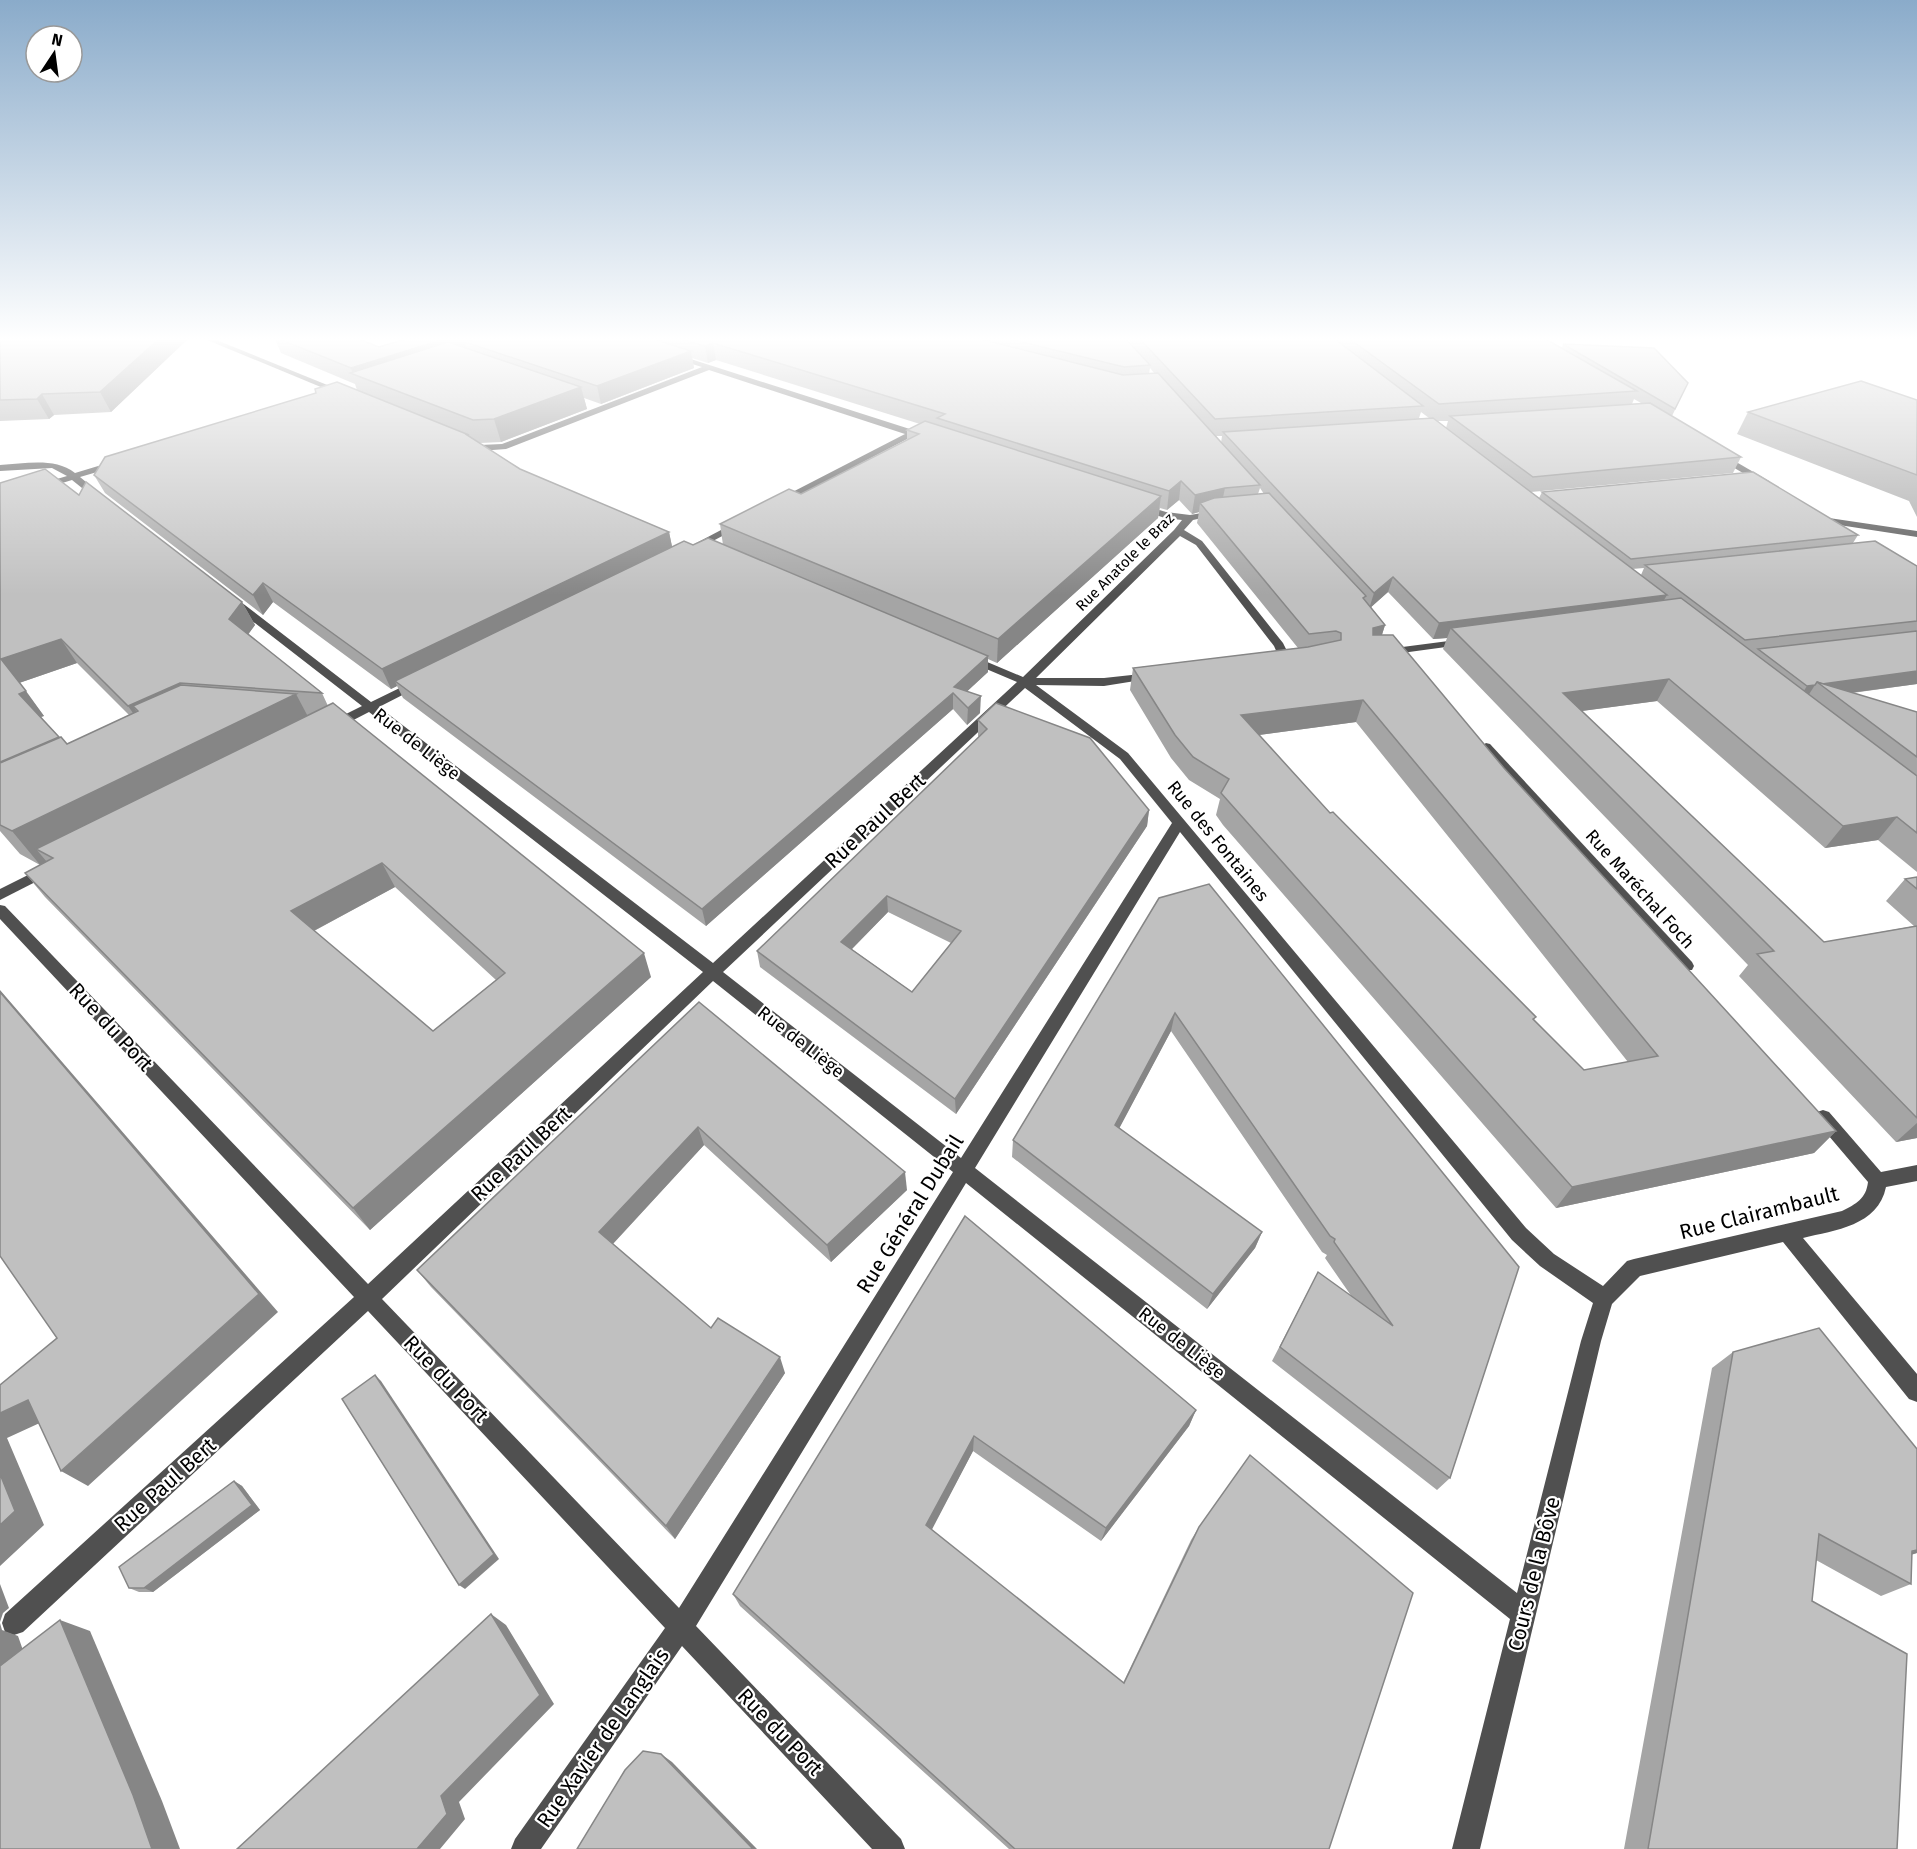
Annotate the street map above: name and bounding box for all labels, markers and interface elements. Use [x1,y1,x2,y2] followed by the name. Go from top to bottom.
[24,24,84,84] north arrow
[50,29,65,50] text: N
[1072,509,1178,615] street label: Rue Anatole le Braz
[369,703,465,785] street label: Rue de Liège
[819,767,931,874] street label: Rue Paul Bert
[1163,776,1273,906] street label: Rue des Fontaines
[1581,825,1699,953] street label: Rue Maréchal Foch
[63,977,159,1077] street label: Rue du Port
[753,1001,849,1083] street label: Rue de Liège
[465,1100,577,1207] street label: Rue Paul Bert
[851,1130,969,1298] street label: Rue Général Dubail
[1677,1181,1842,1245] street label: Rue Clairambault
[1134,1302,1230,1384] street label: Rue de Liège
[398,1330,494,1429] street label: Rue du Port
[109,1432,222,1538] street label: Rue Paul Bert
[1502,1494,1566,1654] street label: Cours de la Bôve
[531,1643,675,1833] street label: Rue Xavier de Langlais
[732,1683,828,1782] street label: Rue du Port

